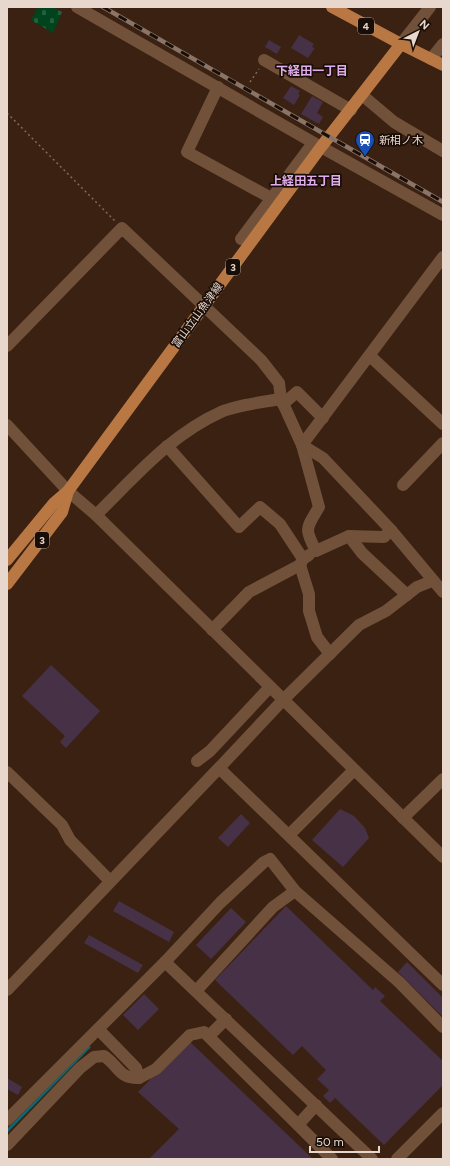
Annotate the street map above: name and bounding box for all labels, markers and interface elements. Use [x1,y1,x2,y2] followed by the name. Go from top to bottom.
[398,12,438,52] north arrow
[417,17,432,33] text: N
[358,18,374,34] road number: 4
[276,64,348,78] district label: 下経田一丁目
[354,129,376,157] station icon: 新相ノ木
[379,134,423,147] place label: 新相ノ木
[270,174,342,188] district label: 上経田五丁目
[226,259,240,275] road number: 3
[170,280,225,350] street label: 富山立山魚津線
[35,532,49,548] road number: 3
[310,1128,379,1154] scale bar
[316,1135,344,1149] text: 50 m

